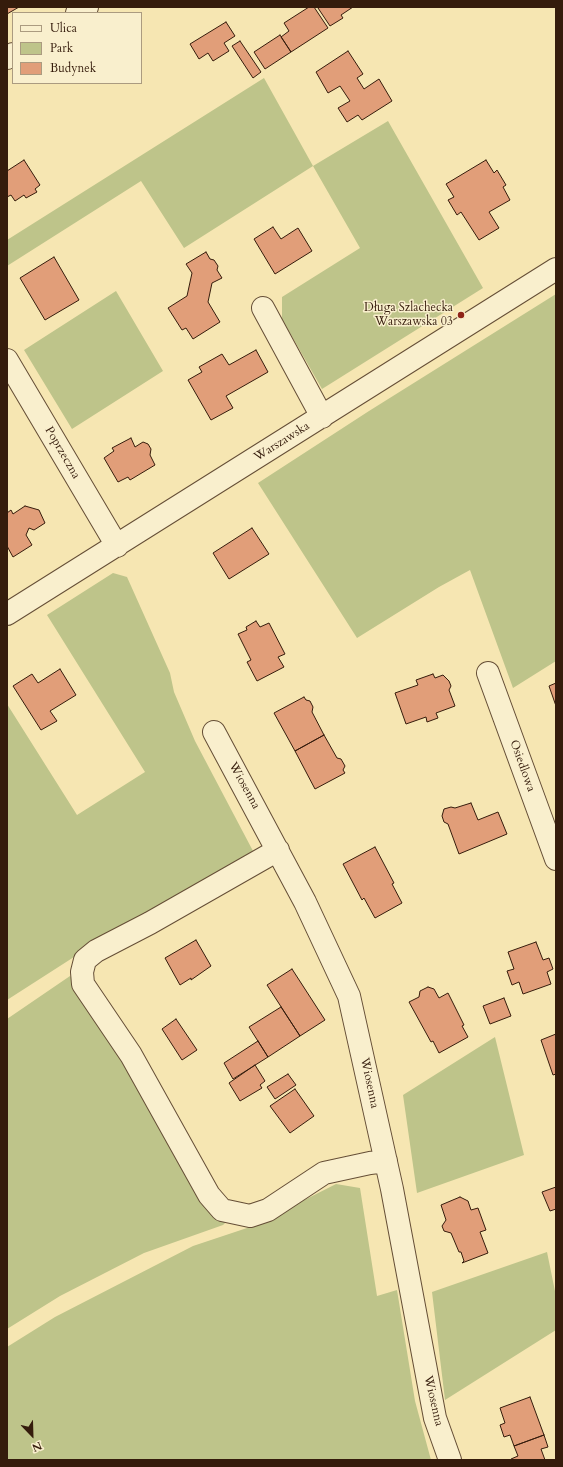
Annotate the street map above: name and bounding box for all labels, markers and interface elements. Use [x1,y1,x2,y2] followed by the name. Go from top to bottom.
[12,12,142,84] legend
[50,20,77,36] text: Ulica
[50,40,73,56] text: Park
[50,60,96,76] text: Budynek
[364,301,453,329] place label: Długa Szlachecka Warszawska 03
[456,310,466,320] marker: Długa Szlachecka Warszawska 03
[252,419,312,465] street label: Warszawska
[41,424,83,482] street label: Poprzeczna
[506,738,538,794] street label: Osiedlowa
[225,760,263,812] street label: Wiosenna
[357,1056,381,1110] street label: Wiosenna
[420,1374,446,1428] street label: Wiosenna
[12,1415,52,1455] north arrow
[30,1438,44,1455] text: N

